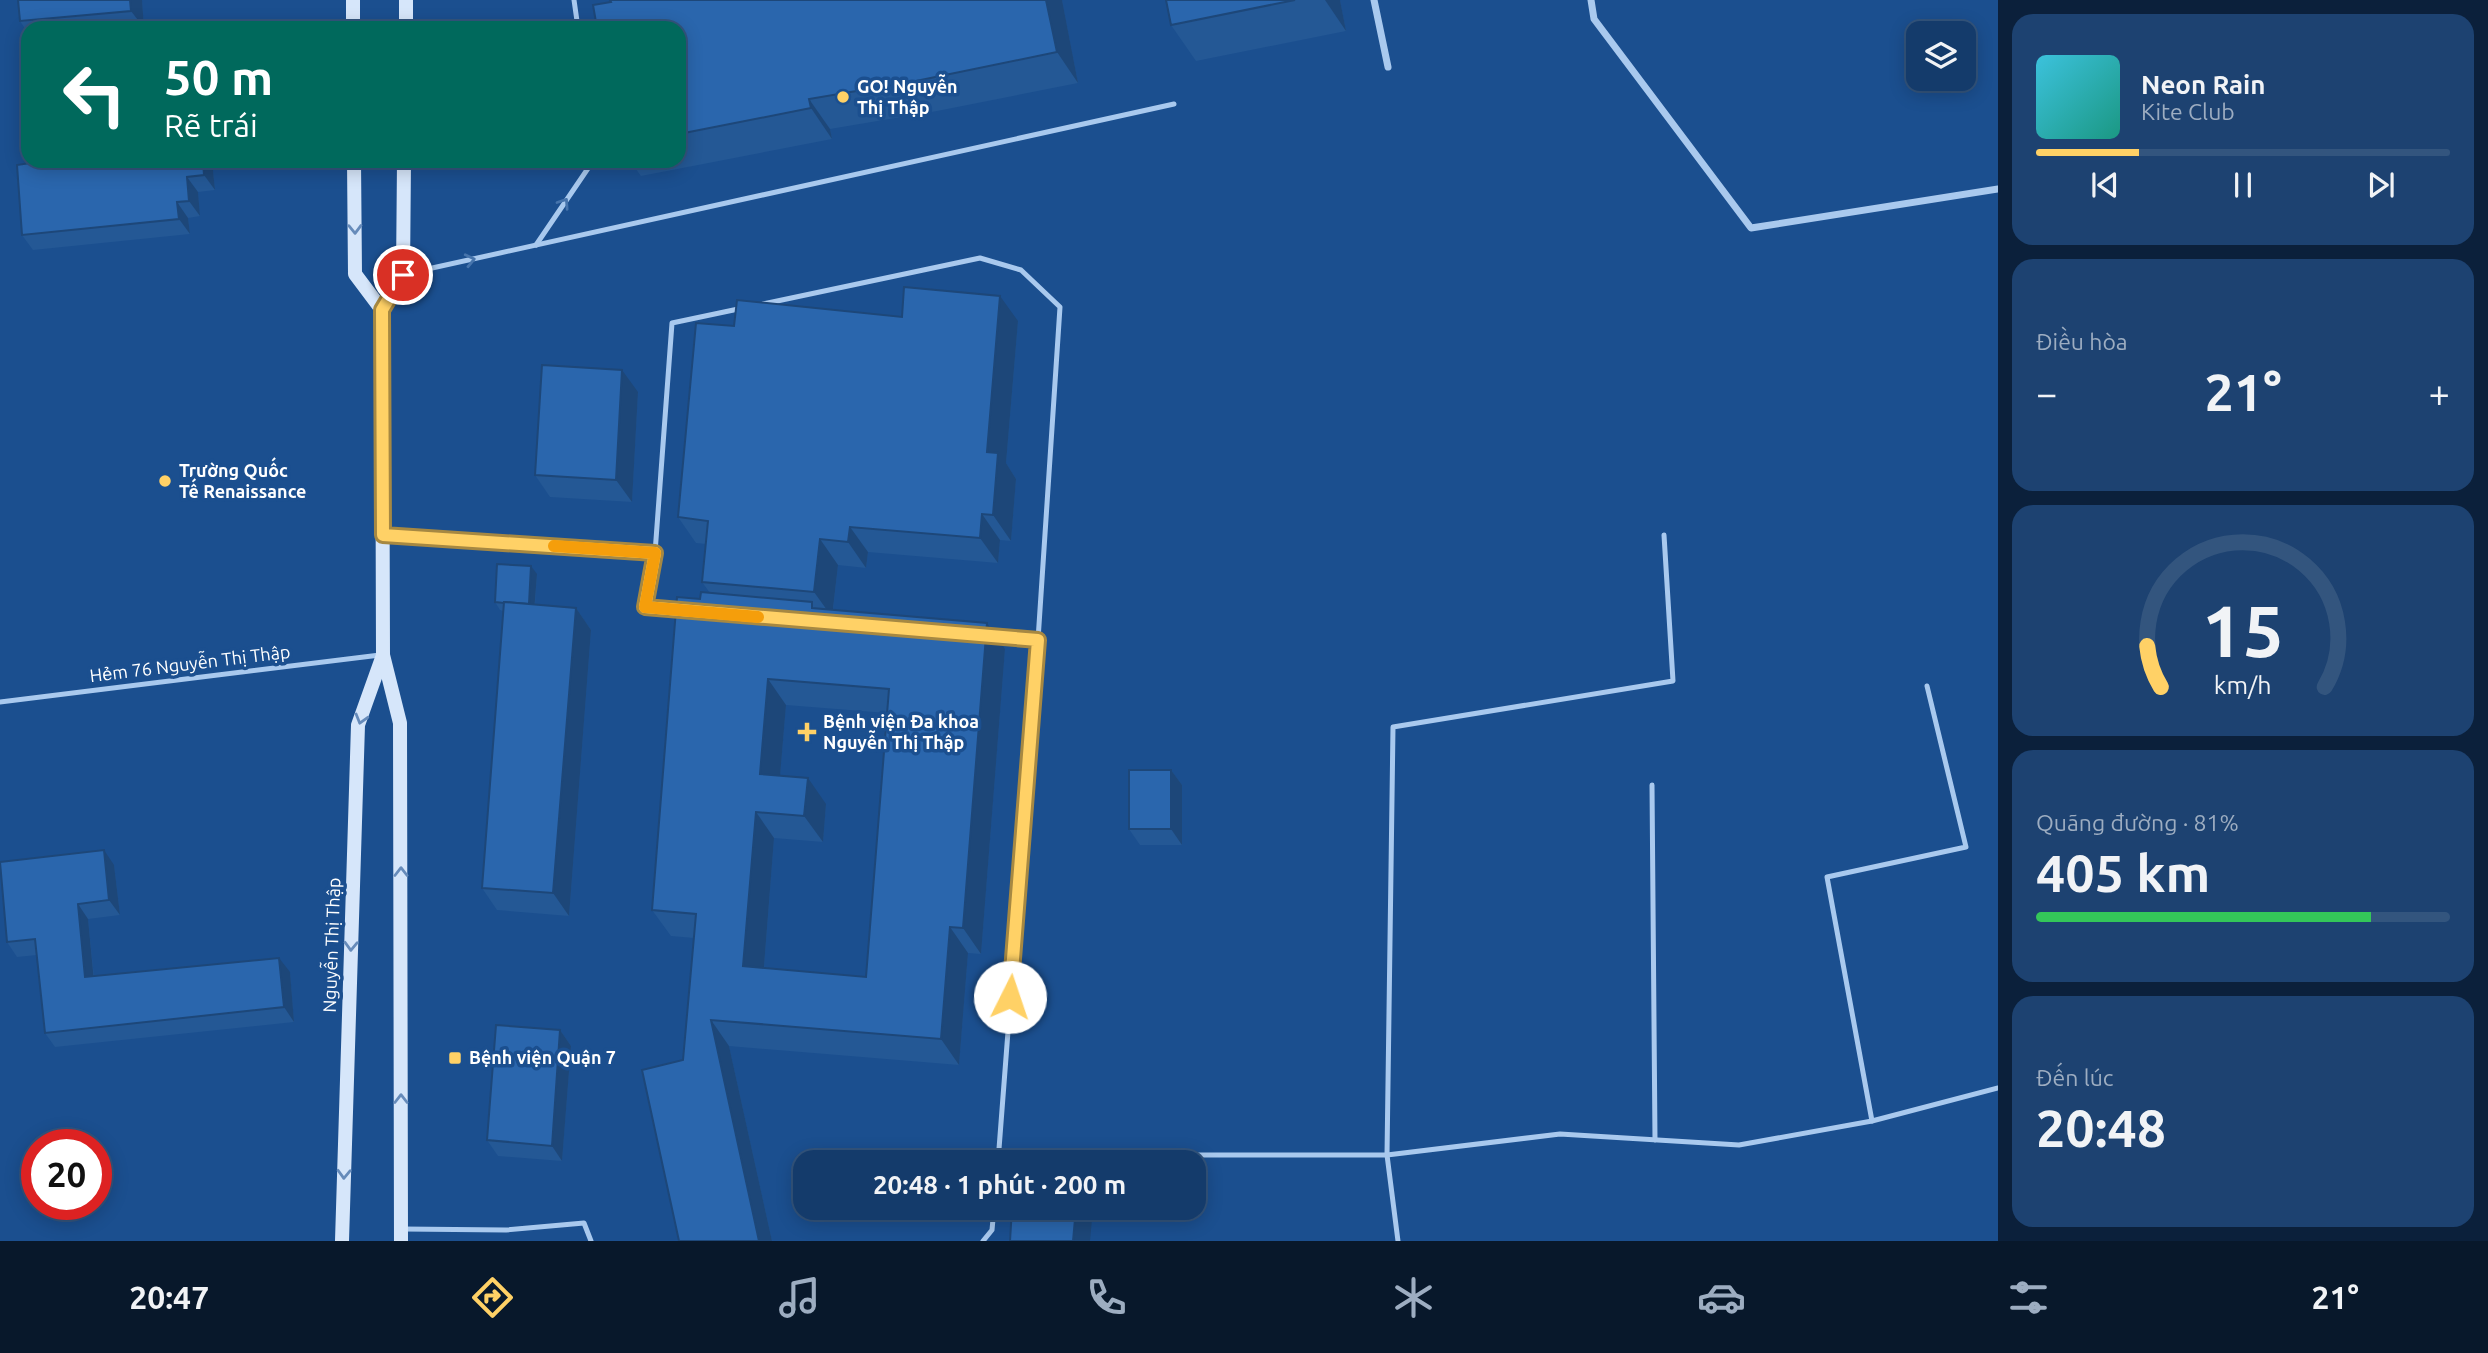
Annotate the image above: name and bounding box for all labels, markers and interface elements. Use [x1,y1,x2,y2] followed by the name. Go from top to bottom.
[1906,21,1976,91] map controls
[1906,21,1976,91] button: layers
[49,49,140,140] icon: left
[164,49,273,104] text: 50 m
[2141,70,2266,99] text: Neon Rain
[857,74,958,117] place label: GO! Nguyễn Thị Thập
[835,89,851,105] marker: GO! Nguyễn Thị Thập
[2141,99,2235,124] text: Kite Club
[164,107,258,143] text: Rẽ trái
[2086,166,2124,204] icon: previous
[2224,166,2262,204] icon: pause
[2362,166,2400,204] icon: next
[556,198,568,211] one-way arrow
[347,224,363,235] one-way arrow
[373,245,433,305] pin
[463,254,475,268] one-way arrow
[384,256,422,294] icon: arrive
[2036,329,2128,354] text: Điều hòa
[2204,363,2282,421] text: 21°
[2036,372,2057,414] text: −
[2429,372,2450,414] text: +
[179,457,307,501] place label: Trường Quốc Tế Renaissance
[157,473,173,489] marker: Trường Quốc Tế Renaissance
[2202,589,2284,671] text: 15
[88,638,291,685] street label: Hẻm 76 Nguyễn Thị Thập
[2214,670,2272,698] text: km/h
[823,711,979,752] place label: Bệnh viện Đa khoa Nguyễn Thị Thập
[355,713,369,725] one-way arrow
[797,722,817,742] marker: Bệnh viện Đa khoa Nguyễn Thị Thập
[2036,810,2239,835] text: Quãng đường · 81%
[2036,844,2210,902] text: 405 km
[393,866,408,877] one-way arrow
[316,877,343,1013] street label: Nguyễn Thị Thập
[343,941,358,952] one-way arrow
[973,960,1047,1034] position arrow
[469,1047,616,1067] place label: Bệnh viện Quận 7
[447,1050,463,1066] marker: Bệnh viện Quận 7
[2036,1065,2114,1090] text: Đến lúc
[393,1094,409,1104] one-way arrow
[2036,1099,2166,1157] text: 20:48
[21,1129,112,1220] speed limit sign: 20
[336,1168,351,1179] one-way arrow
[873,1170,1126,1199] text: 20:48 · 1 phút · 200 m
[468,1273,517,1322] icon: directions
[775,1273,824,1322] icon: music
[1082,1273,1131,1322] icon: phone
[1389,1273,1438,1322] icon: climate
[1697,1273,1746,1322] icon: car
[2004,1273,2053,1322] icon: filters
[129,1279,209,1315] text: 20:47
[2311,1279,2359,1315] text: 21°

